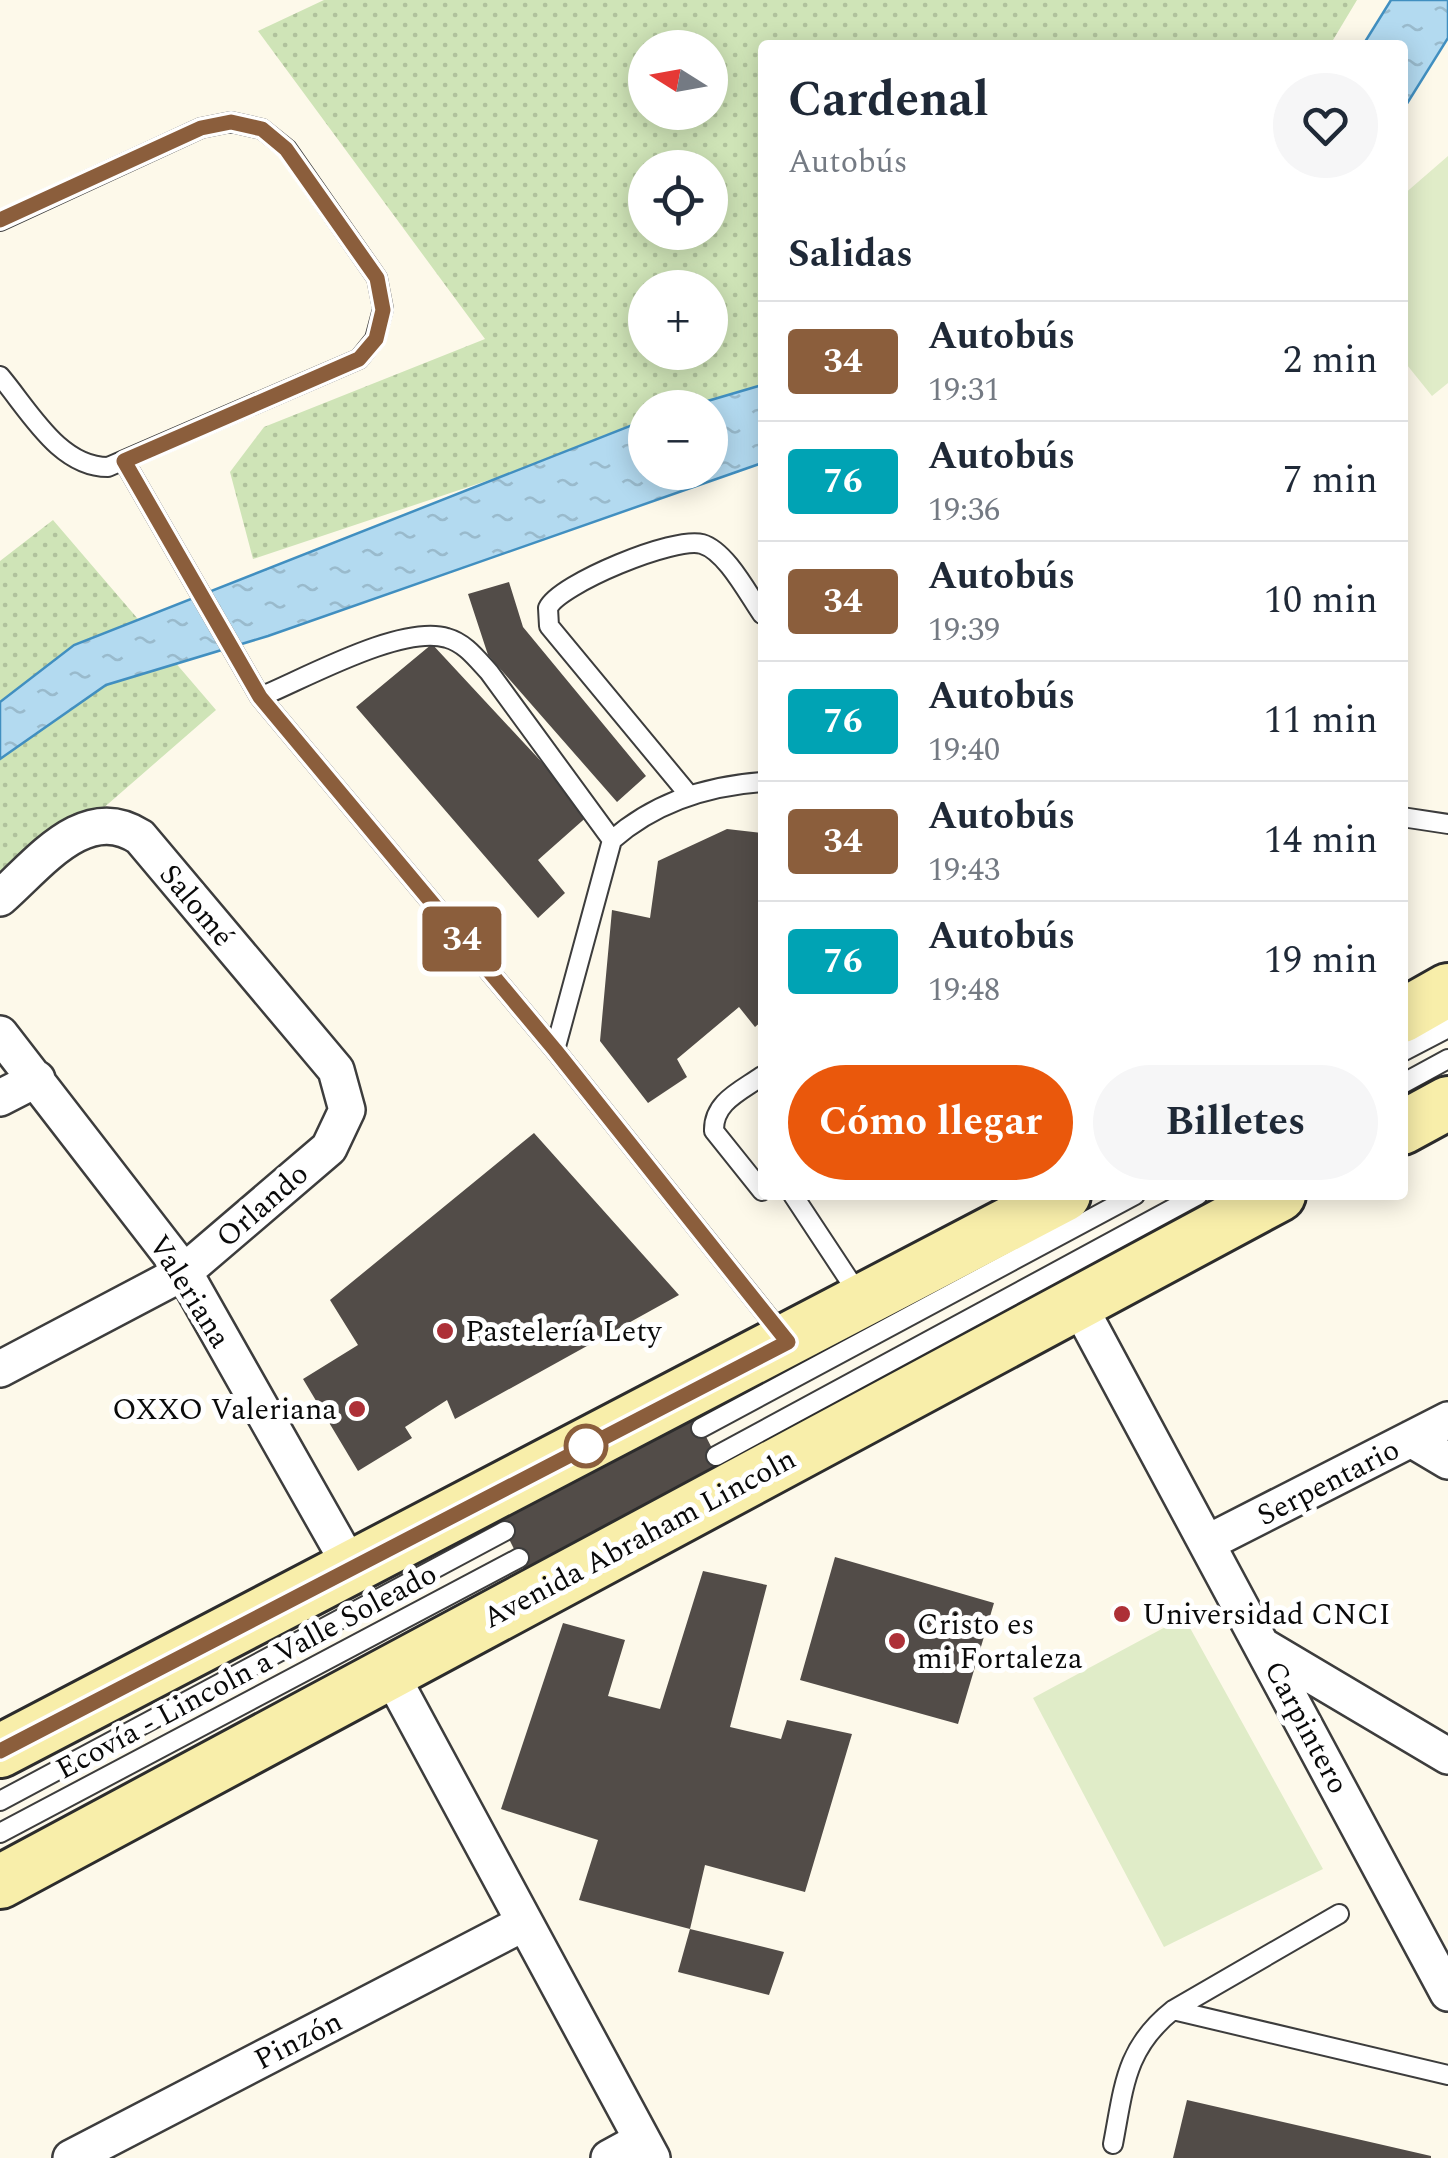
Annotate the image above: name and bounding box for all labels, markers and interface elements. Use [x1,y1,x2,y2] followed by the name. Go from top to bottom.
[628,30,728,130] north arrow
[628,30,728,490] map controls
[788,64,989,137] text: Cardenal
[1273,73,1378,178] button: heart
[788,138,907,187] text: Autobús
[628,150,728,250] button: locate
[788,226,913,284] text: Salidas
[628,270,728,370] button: +
[928,308,1075,366] text: Autobús
[1283,332,1378,390] text: 2 min
[823,335,863,388] text: 34
[928,366,1000,415] text: 19:31
[628,390,728,490] button: −
[928,428,1075,486] text: Autobús
[1283,452,1378,510] text: 7 min
[823,455,863,508] text: 76
[928,486,1000,535] text: 19:36
[928,548,1075,606] text: Autobús
[1264,572,1378,630] text: 10 min
[823,575,863,628] text: 34
[928,606,1000,655] text: 19:39
[928,668,1075,726] text: Autobús
[1264,692,1378,750] text: 11 min
[823,695,863,748] text: 76
[928,726,1000,775] text: 19:40
[928,788,1075,846] text: Autobús
[1264,812,1378,870] text: 14 min
[823,815,863,868] text: 34
[928,846,1000,895] text: 19:43
[148,854,245,957] street label: Salomé
[417,906,507,972] line badge: 34
[928,908,1075,966] text: Autobús
[442,913,482,966] text: 34
[1264,932,1378,990] text: 19 min
[823,935,863,988] text: 76
[928,966,1000,1015] text: 19:48
[788,1065,1073,1180] button: Cómo llegar
[1093,1065,1378,1180] button: Billetes
[206,1152,319,1259] street label: Orlando
[136,1226,242,1358] street label: Valeriana
[465,1309,663,1355] place label: Pastelería Lety
[434,1320,456,1342] marker: Pastelería Lety
[112,1387,337,1433] place label: OXXO Valeriana
[346,1398,368,1420] marker: OXXO Valeriana
[565,1425,607,1467] unlabelled marker
[1249,1427,1408,1539] street label: Serpentario
[474,1437,804,1641] street label: Avenida Abraham Lincoln
[48,1552,445,1792] street label: Ecovía - Lincoln a Valle Soleado
[1142,1592,1391,1638] place label: Universidad CNCI
[917,1602,1083,1682] place label: Cristo es mi Fortaleza
[1111,1603,1133,1625] marker: Universidad CNCI
[886,1630,908,1652] marker: Cristo es mi Fortaleza
[1252,1652,1361,1802] street label: Carpintero
[246,1999,351,2083] street label: Pinzón

